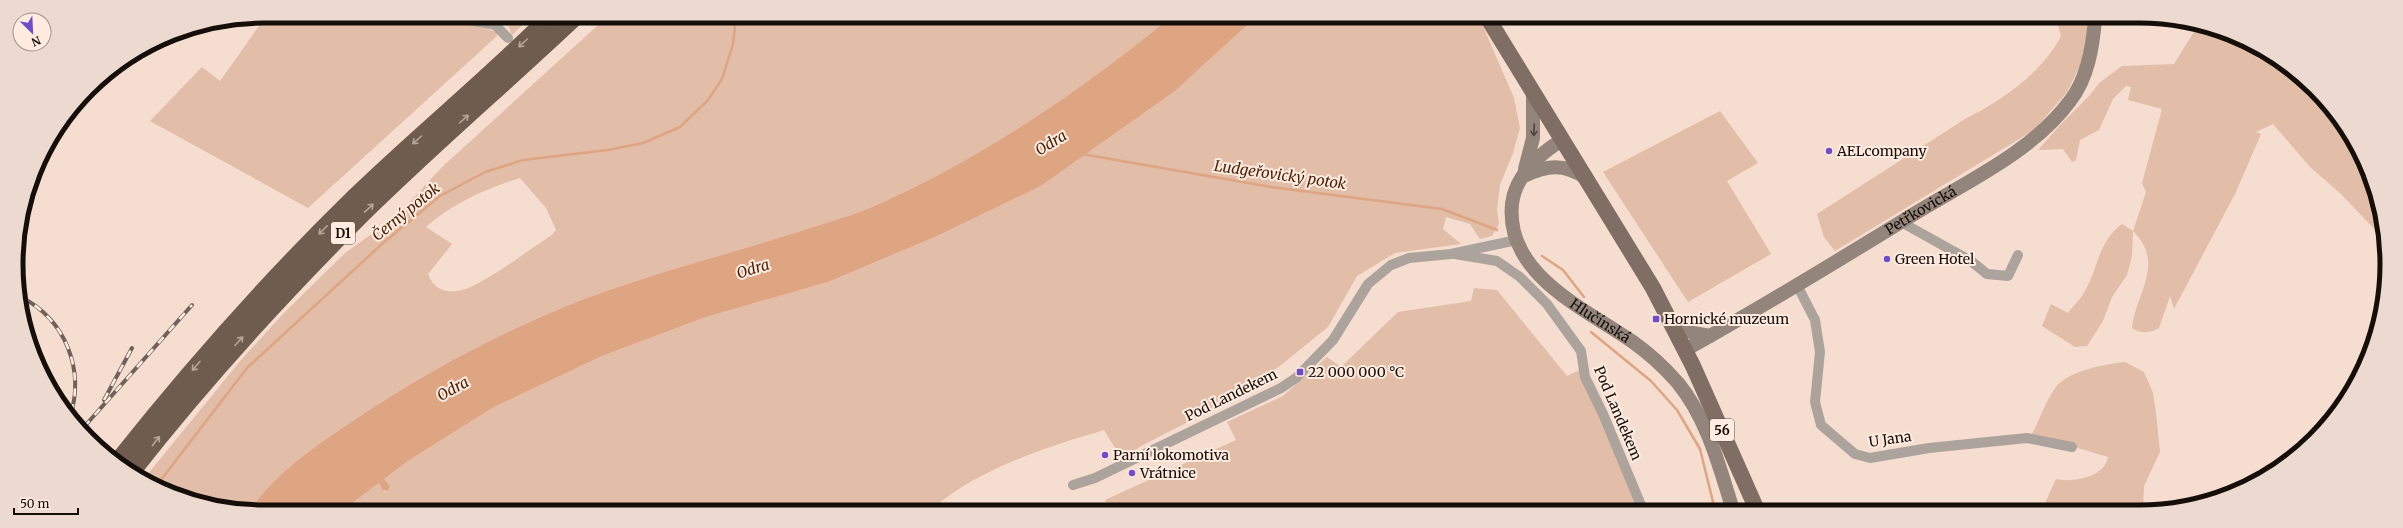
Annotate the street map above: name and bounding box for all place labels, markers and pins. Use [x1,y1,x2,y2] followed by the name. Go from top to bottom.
[1836,142,1928,160] place label: AELcompany
[1824,146,1834,156] marker: AELcompany
[1895,250,1975,268] place label: Green Hotel
[1882,254,1892,264] marker: Green Hotel
[1664,310,1789,328] place label: Hornické muzeum
[1651,314,1661,324] marker: Hornické muzeum
[1308,363,1404,381] place label: 22 000 000 °C
[1295,367,1305,377] marker: 22 000 000 °C
[1113,446,1230,464] place label: Parní lokomotiva
[1100,450,1110,460] marker: Parní lokomotiva
[1139,464,1196,482] place label: Vrátnice
[1127,468,1137,478] marker: Vrátnice

